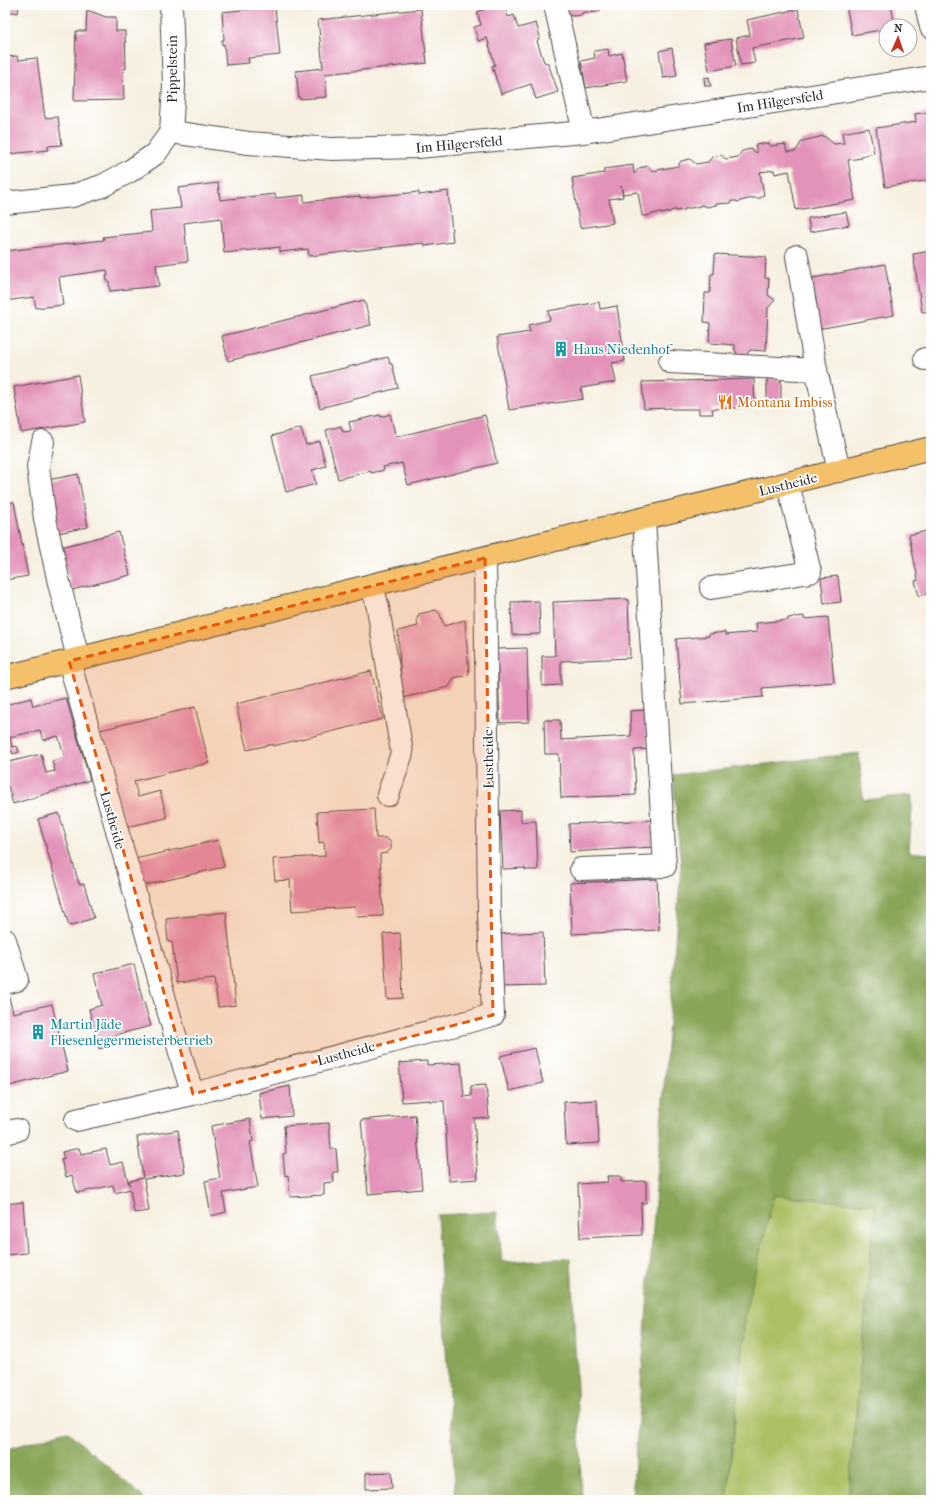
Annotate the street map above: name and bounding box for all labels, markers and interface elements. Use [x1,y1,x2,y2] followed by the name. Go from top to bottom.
[878,18,918,58] north arrow
[894,22,903,35] text: N
[164,35,181,103] street label: Pippelstein
[736,86,825,117] street label: Im Hilgersfeld
[415,132,504,157] street label: Im Hilgersfeld
[552,340,570,358] building icon: Haus Niedenhof
[573,341,673,358] place label: Haus Niedenhof
[716,393,734,411] restaurant icon: Montana Imbiss
[737,394,833,411] place label: Montana Imbiss
[757,469,819,500] street label: Lustheide
[479,729,498,789] street label: Lustheide
[96,789,129,851] street label: Lustheide
[50,1016,213,1049] place label: Martin Jäde Fliesenlegermeisterbetrieb
[29,1023,47,1041] building icon: Martin Jäde Fliesenlegermeisterbetrieb
[315,1038,377,1069] street label: Lustheide

